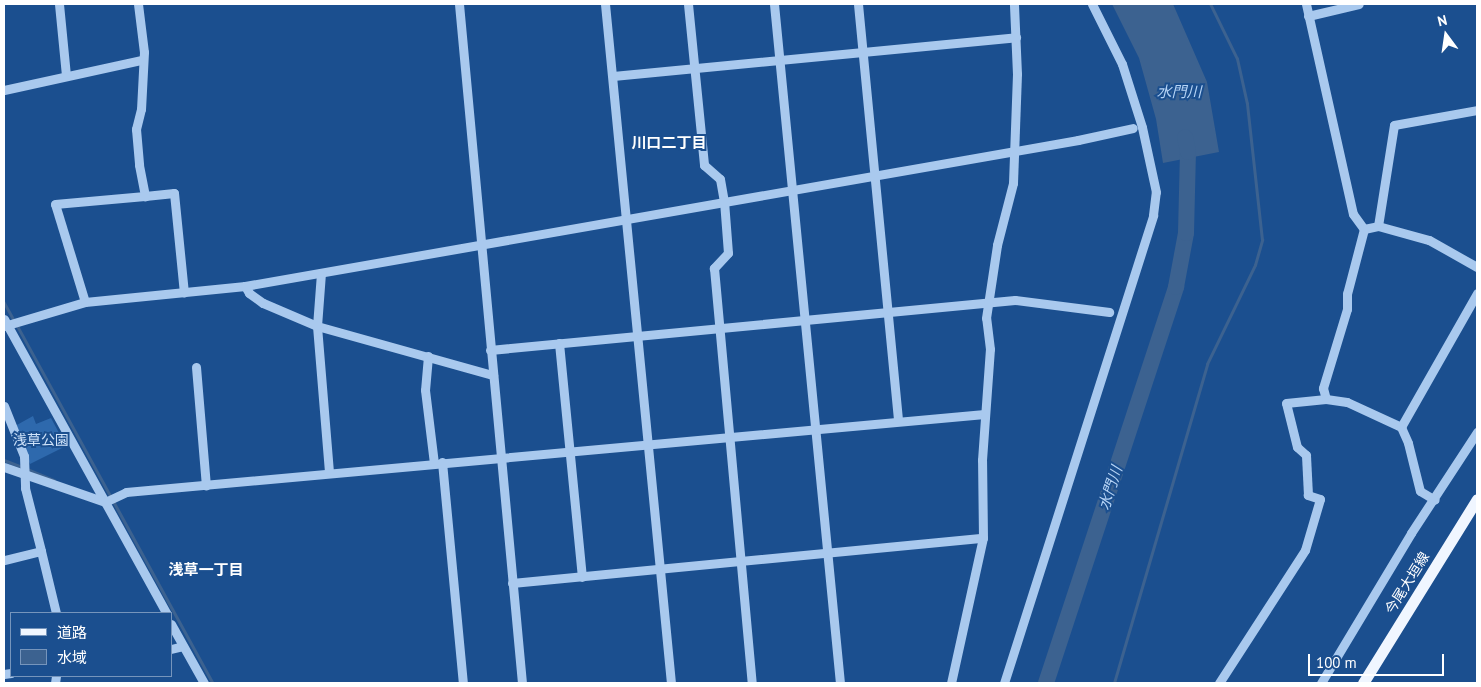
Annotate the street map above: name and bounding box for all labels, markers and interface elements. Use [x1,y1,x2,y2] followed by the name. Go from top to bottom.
[1421,10,1471,60] north arrow
[1436,11,1449,30] text: N
[1157,83,1201,101] water label: 水門川
[632,134,706,152] district label: 川口二丁目
[13,432,69,448] park label: 浅草公園
[1094,464,1126,512] water label: 水門川
[1381,549,1433,617] street label: 今尾大垣線
[169,561,243,579] district label: 浅草一丁目
[10,612,172,677] legend
[57,623,87,642] text: 道路
[1311,644,1447,676] scale bar
[57,648,87,667] text: 水域
[1316,653,1357,672] text: 100 m

